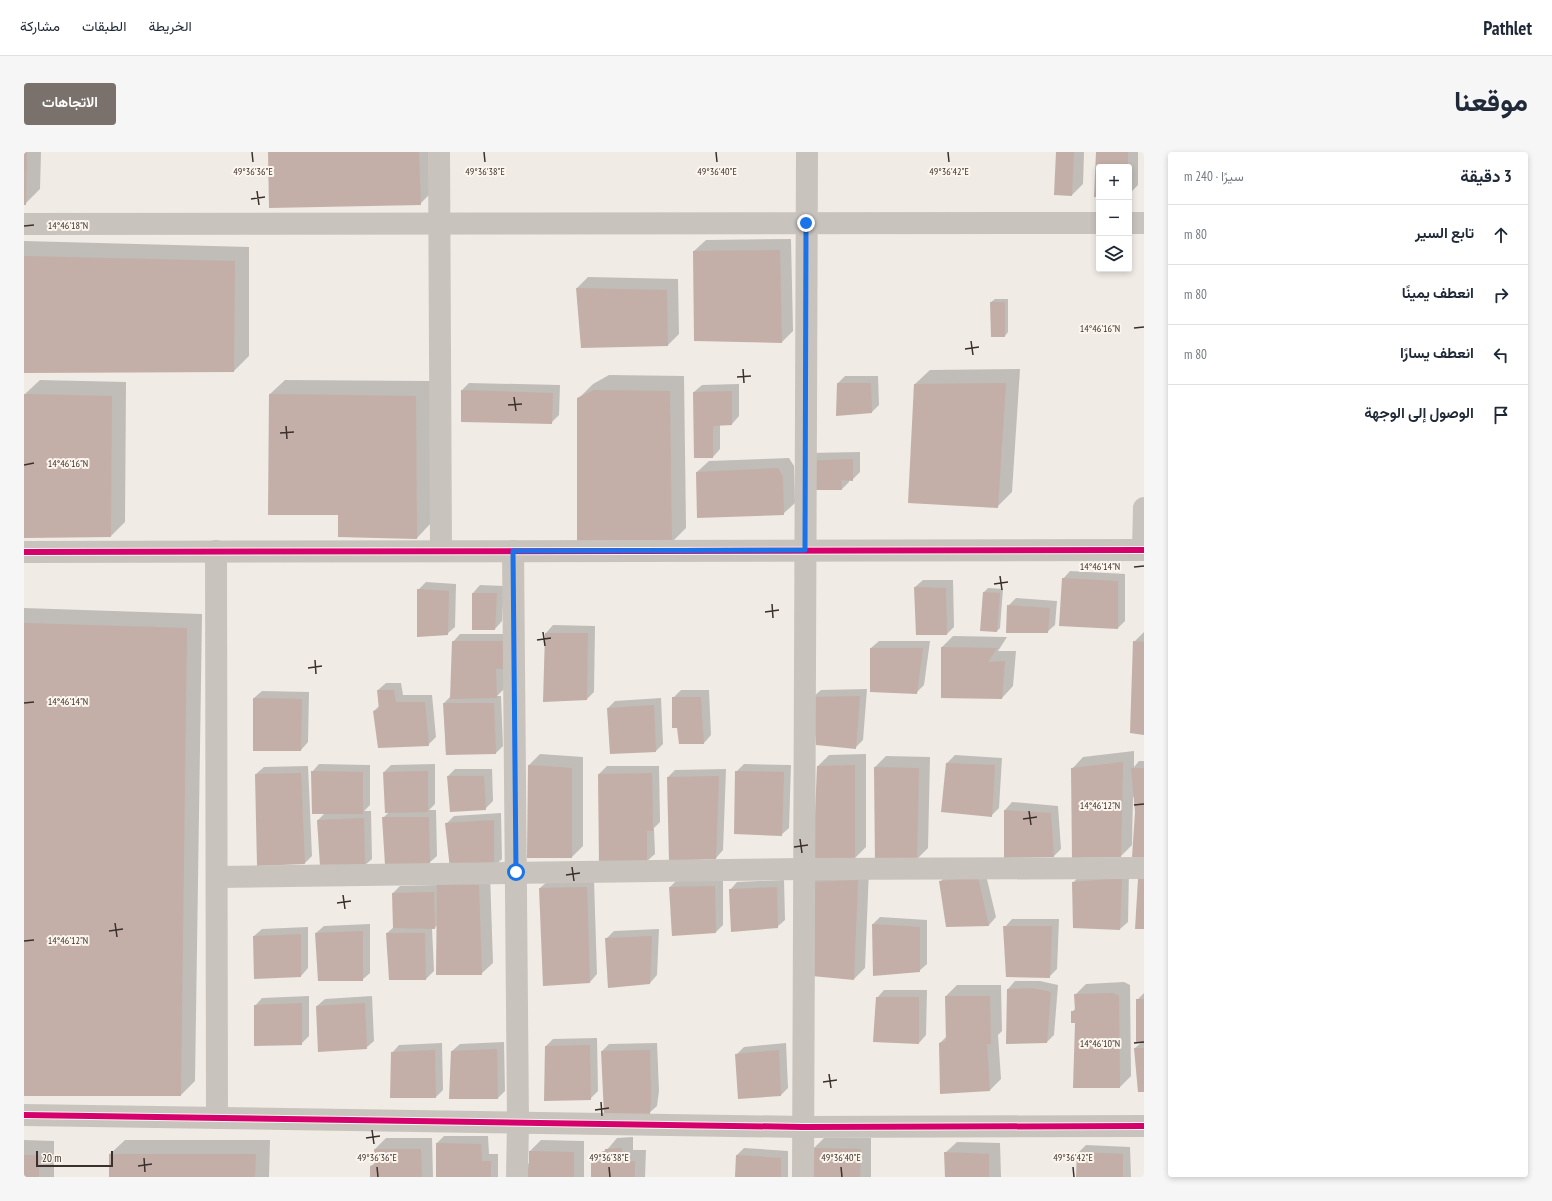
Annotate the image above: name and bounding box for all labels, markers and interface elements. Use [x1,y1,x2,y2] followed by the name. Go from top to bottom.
[1483,16,1532,40] text: Pathlet
[20,17,60,35] text: مشاركة
[82,17,126,35] text: الطبقات
[148,17,192,35] text: الخريطة
[1454,82,1528,119] text: موقعنا
[24,83,116,125] button: الاتجاهات
[1096,164,1132,272] map controls
[1096,164,1132,200] button: +
[233,165,273,178] text: 49°36'36"E
[465,165,505,178] text: 49°36'38"E
[697,165,737,178] text: 49°36'40"E
[929,165,969,178] text: 49°36'42"E
[1460,165,1512,187] text: 3 دقيقة
[1184,168,1244,185] text: سيرًا · 240 m
[1096,200,1132,236] button: −
[797,214,815,232] route end
[48,219,88,232] text: 14°46'18"N
[1415,223,1474,242] text: تابع السير
[1490,224,1512,246] icon: ahead
[1184,226,1207,243] text: 80 m
[1096,236,1132,272] button: layers
[1402,283,1474,302] text: انعطف يمينًا
[1490,284,1512,306] icon: right
[1184,286,1207,303] text: 80 m
[1080,322,1120,335] text: 14°46'16"N
[1400,343,1474,362] text: انعطف يسارًا
[1490,344,1512,366] icon: left
[1184,346,1207,363] text: 80 m
[1364,403,1474,422] text: الوصول إلى الوجهة
[1490,404,1512,426] icon: arrive
[48,457,88,470] text: 14°46'16"N
[1080,560,1120,573] text: 14°46'14"N
[48,695,88,708] text: 14°46'14"N
[1080,799,1120,812] text: 14°46'12"N
[507,863,525,881] route start
[48,934,88,947] text: 14°46'12"N
[1080,1037,1120,1050] text: 14°46'10"N
[36,1149,113,1168] scale bar
[42,1151,61,1165] text: 20 m
[357,1151,397,1164] text: 49°36'36"E
[589,1151,629,1164] text: 49°36'38"E
[821,1151,861,1164] text: 49°36'40"E
[1053,1151,1093,1164] text: 49°36'42"E

